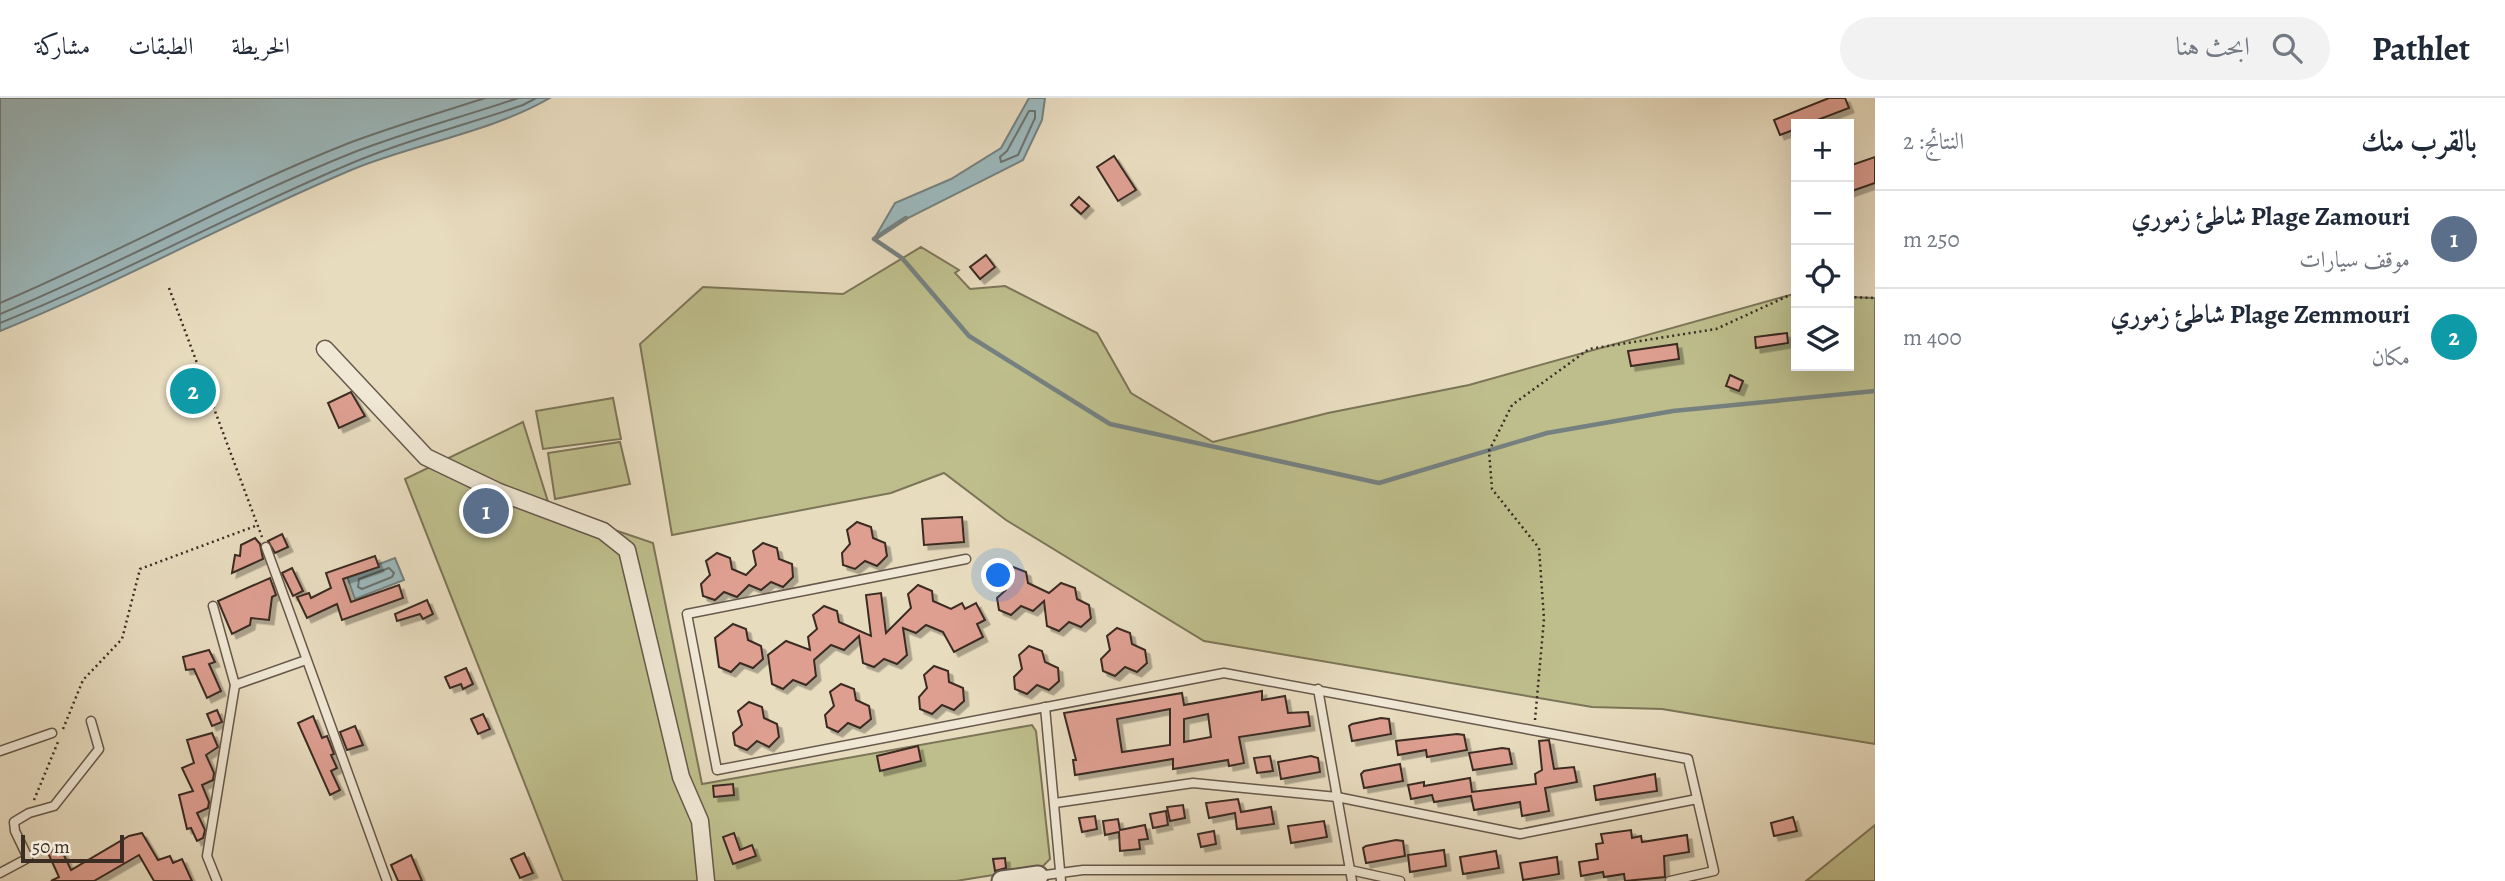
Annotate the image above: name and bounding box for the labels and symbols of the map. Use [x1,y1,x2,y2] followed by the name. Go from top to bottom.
[170,365,216,417] pin: 2
[463,485,509,537] pin: 1
[981,558,1015,592] your location
[21,832,124,864] scale bar

